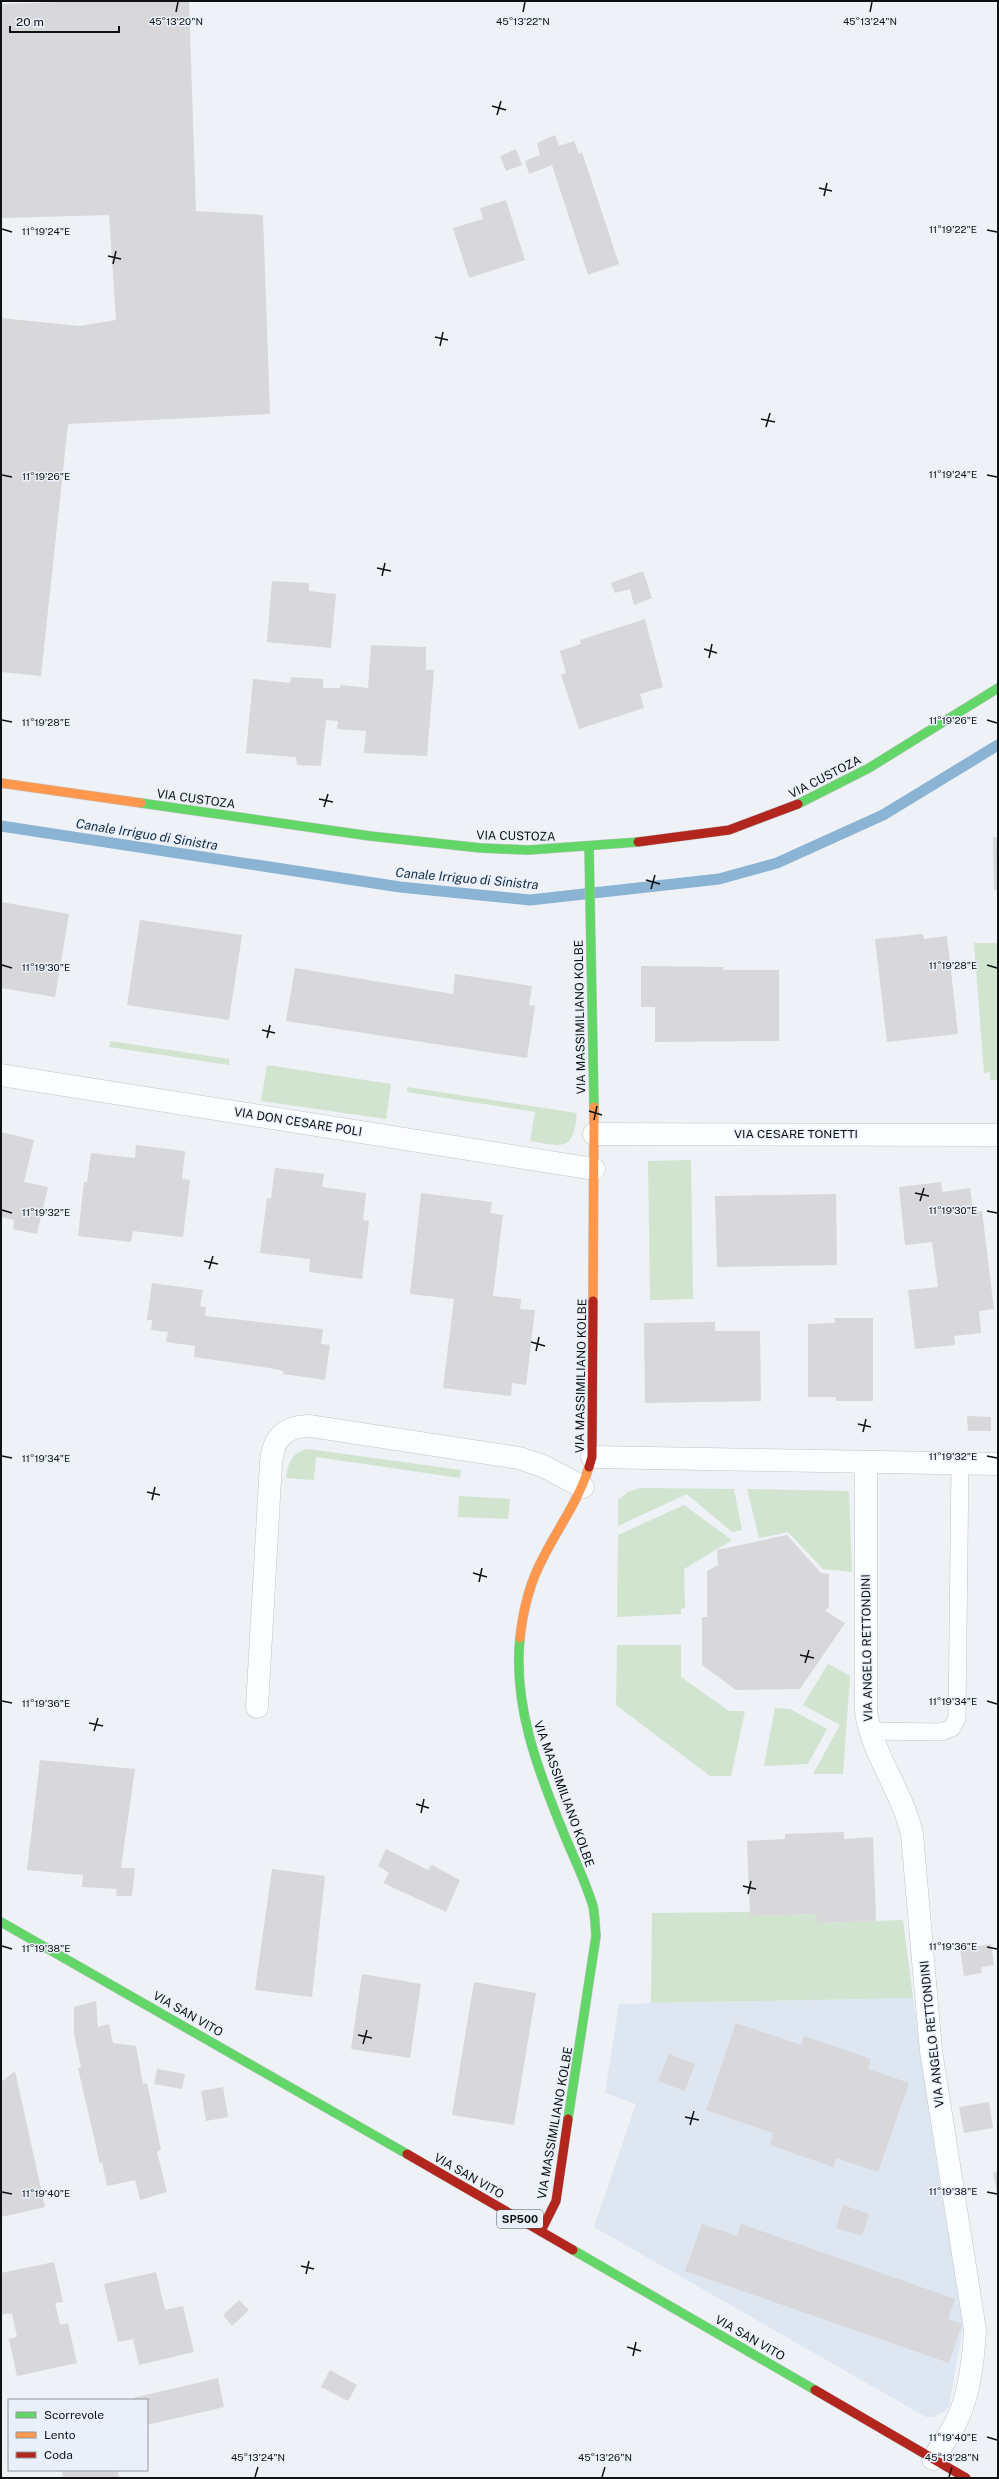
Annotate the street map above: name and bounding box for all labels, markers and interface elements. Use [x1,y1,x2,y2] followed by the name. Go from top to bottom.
[10,8,119,34] scale bar
[16,15,44,29] text: 20 m
[149,15,203,27] text: 45°13'20"N
[496,15,550,27] text: 45°13'22"N
[843,15,897,27] text: 45°13'24"N
[929,223,977,235] text: 11°19'22"E
[22,225,70,237] text: 11°19'24"E
[929,468,977,480] text: 11°19'24"E
[22,470,70,482] text: 11°19'26"E
[929,714,977,726] text: 11°19'26"E
[22,716,70,728] text: 11°19'28"E
[787,753,864,801] street label: VIA CUSTOZA
[156,787,237,812] street label: VIA CUSTOZA
[75,816,219,853] water label: Canale Irriguo di Sinistra
[476,828,556,844] street label: VIA CUSTOZA
[395,865,539,892] water label: Canale Irriguo di Sinistra
[572,940,588,1094] street label: VIA MASSIMILIANO KOLBE
[929,959,977,971] text: 11°19'28"E
[22,961,70,973] text: 11°19'30"E
[233,1105,363,1139] street label: VIA DON CESARE POLI
[734,1127,858,1141] street label: VIA CESARE TONETTI
[929,1204,977,1216] text: 11°19'30"E
[22,1206,70,1218] text: 11°19'32"E
[573,1299,589,1453] street label: VIA MASSIMILIANO KOLBE
[929,1450,977,1462] text: 11°19'32"E
[22,1452,70,1464] text: 11°19'34"E
[859,1574,875,1722] street label: VIA ANGELO RETTONDINI
[929,1695,977,1707] text: 11°19'34"E
[22,1697,70,1709] text: 11°19'36"E
[531,1719,597,1869] street label: VIA MASSIMILIANO KOLBE
[929,1940,977,1952] text: 11°19'36"E
[22,1942,70,1954] text: 11°19'38"E
[917,1960,947,2108] street label: VIA ANGELO RETTONDINI
[151,1988,226,2040] street label: VIA SAN VITO
[535,2046,575,2200] street label: VIA MASSIMILIANO KOLBE
[432,2150,507,2202] street label: VIA SAN VITO
[929,2185,977,2197] text: 11°19'38"E
[22,2187,70,2199] text: 11°19'40"E
[497,2210,543,2228] road number: SP500
[713,2312,788,2364] street label: VIA SAN VITO
[8,2399,148,2471] legend
[44,2408,104,2422] text: Scorrevole
[44,2428,76,2442] text: Lento
[929,2431,977,2443] text: 11°19'40"E
[44,2448,73,2462] text: Coda
[231,2451,285,2463] text: 45°13'24"N
[578,2451,632,2463] text: 45°13'26"N
[925,2451,979,2463] text: 45°13'28"N

